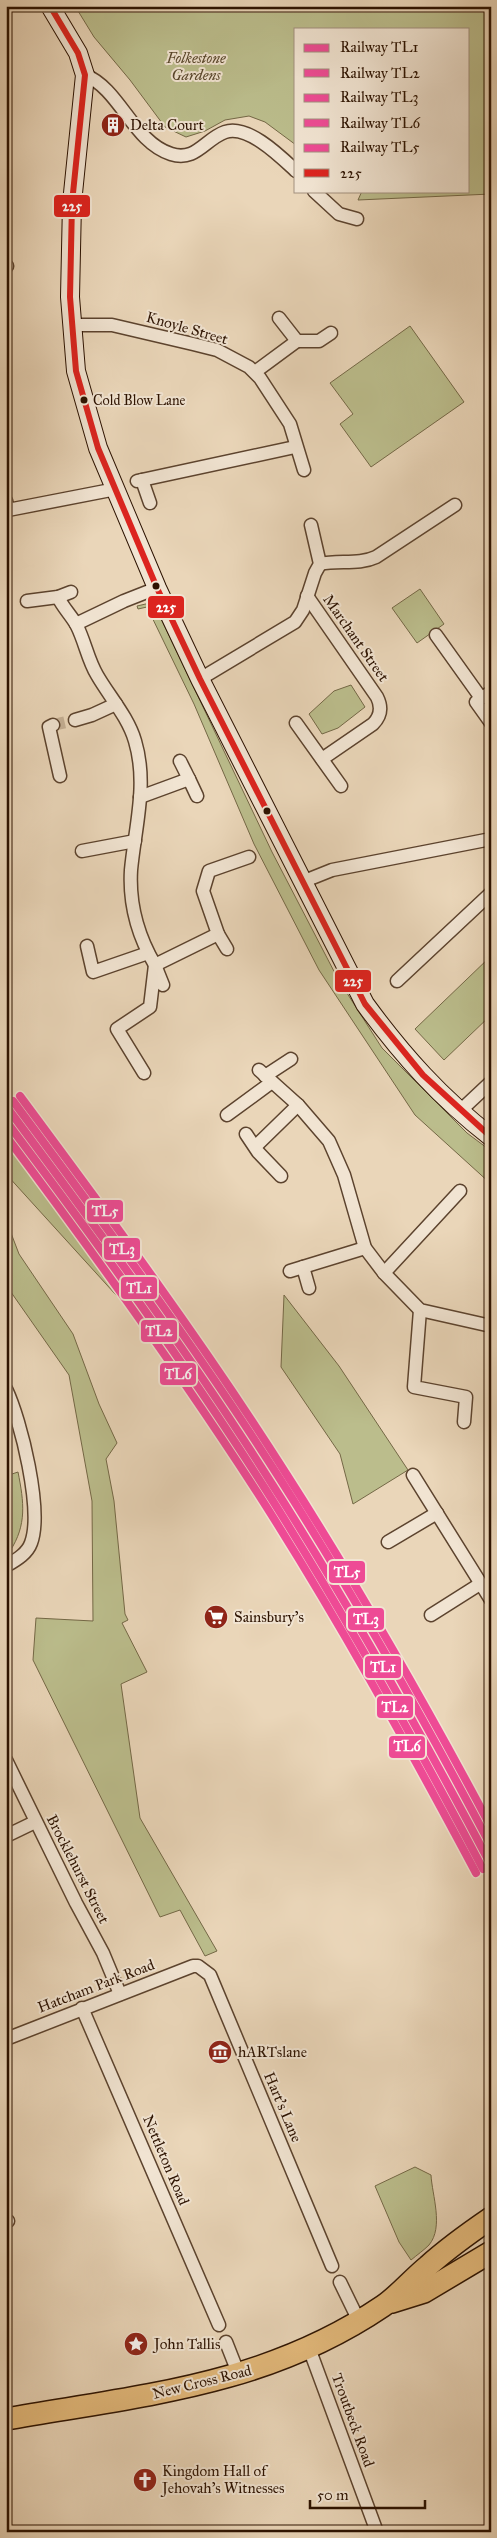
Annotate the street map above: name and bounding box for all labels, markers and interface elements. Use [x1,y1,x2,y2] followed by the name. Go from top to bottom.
[294,28,470,192] legend
[340,38,418,56] text: Railway TL1
[165,49,226,84] park label: Folkestone Gardens
[340,64,420,82] text: Railway TL2
[340,88,418,106] text: Railway TL3
[100,112,126,138] building icon: Delta Court
[340,114,421,132] text: Railway TL6
[130,116,204,134] place label: Delta Court
[340,138,419,156] text: Railway TL5
[340,164,362,182] text: 225
[53,194,91,218] line badge: 225
[62,198,83,215] text: 225
[144,308,231,348] street label: Knoyle Street
[93,392,186,409] place label: Cold Blow Lane
[79,395,89,405] marker: Cold Blow Lane
[151,581,161,591] unlabelled marker
[319,591,393,686] street label: Marchant Street
[147,595,185,619] line badge: 225
[156,599,177,616] text: 225
[262,806,272,816] unlabelled marker
[334,969,372,993] line badge: 225
[343,973,364,990] text: 225
[86,1199,124,1223] line badge: TL5
[91,1203,119,1220] text: TL5
[103,1237,141,1261] line badge: TL3
[108,1241,135,1259] text: TL3
[120,1276,158,1300] line badge: TL1
[125,1280,152,1297] text: TL1
[140,1319,178,1343] line badge: TL2
[145,1323,174,1340] text: TL2
[159,1362,197,1386] line badge: TL6
[163,1366,192,1383] text: TL6
[328,1560,366,1584] line badge: TL5
[333,1564,361,1581] text: TL5
[203,1604,229,1630] supermarket icon: Sainsbury's
[347,1607,385,1631] line badge: TL3
[234,1608,304,1626] place label: Sainsbury's
[352,1611,379,1629] text: TL3
[364,1655,402,1679] line badge: TL1
[369,1659,396,1676] text: TL1
[376,1695,414,1719] line badge: TL2
[381,1699,410,1716] text: TL2
[388,1735,426,1759] line badge: TL6
[392,1738,421,1755] text: TL6
[43,1812,114,1927] street label: Brocklehurst Street
[35,1955,157,2017] street label: Hatcham Park Road
[207,2039,233,2065] museum icon: hARTslane
[238,2043,307,2061] place label: hARTslane
[260,2069,306,2145] street label: Hart's Lane
[139,2112,193,2208] street label: Nettleton Road
[123,2331,149,2357] place icon: John Tallis
[152,2335,220,2354] place label: John Tallis
[151,2361,254,2403] street label: New Cross Road
[328,2371,378,2470] street label: Troutbeck Road
[160,2462,285,2498] place label: Kingdom Hall of Jehovah's Witnesses
[132,2467,158,2493] church icon: Kingdom Hall of Jehovah's Witnesses
[310,2478,424,2510] scale bar
[317,2486,349,2504] text: 50 m

